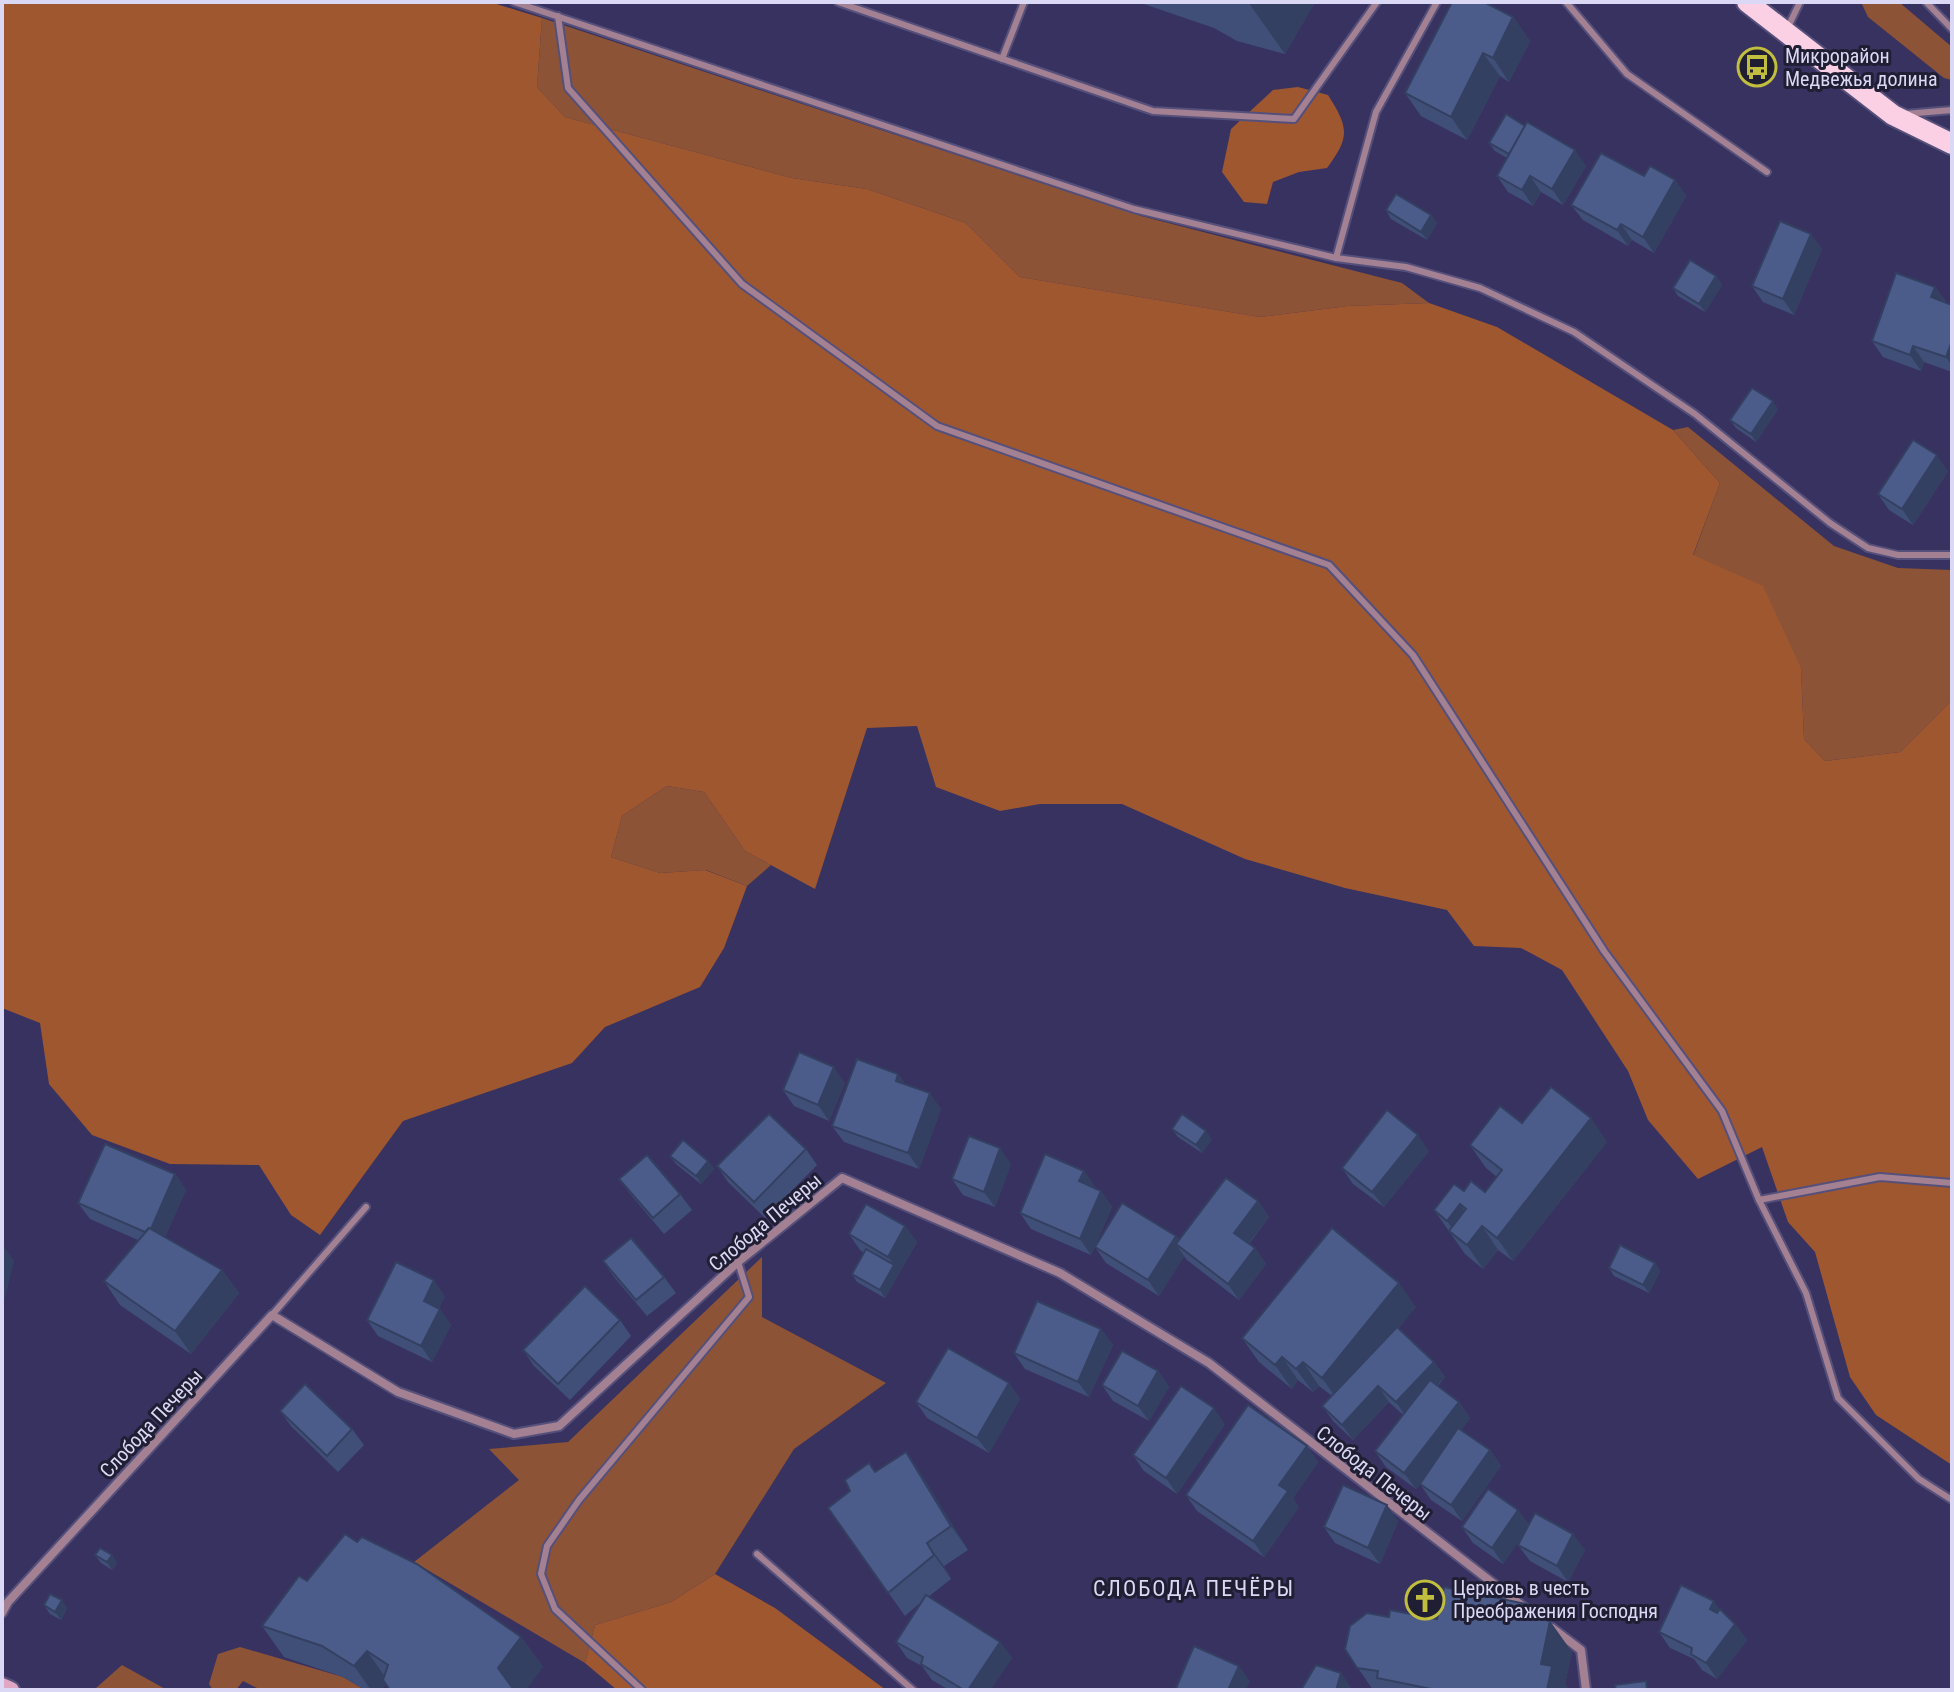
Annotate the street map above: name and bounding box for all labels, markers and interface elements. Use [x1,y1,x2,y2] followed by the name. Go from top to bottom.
[1785,44,1937,91] place label: Микрорайон Медвежья долина
[1736,46,1778,88] bus stop icon: Микрорайон Медвежья долина
[704,1168,826,1276] street label: Слобода Печеры
[95,1364,207,1482] street label: Слобода Печеры
[1312,1421,1436,1525] street label: Слобода Печеры
[1093,1576,1295,1601] district label: СЛОБОДА ПЕЧЁРЫ
[1453,1576,1658,1623] place label: Церковь в честь Преображения Господня
[1404,1579,1446,1621] church icon: Церковь в честь Преображения Господня

